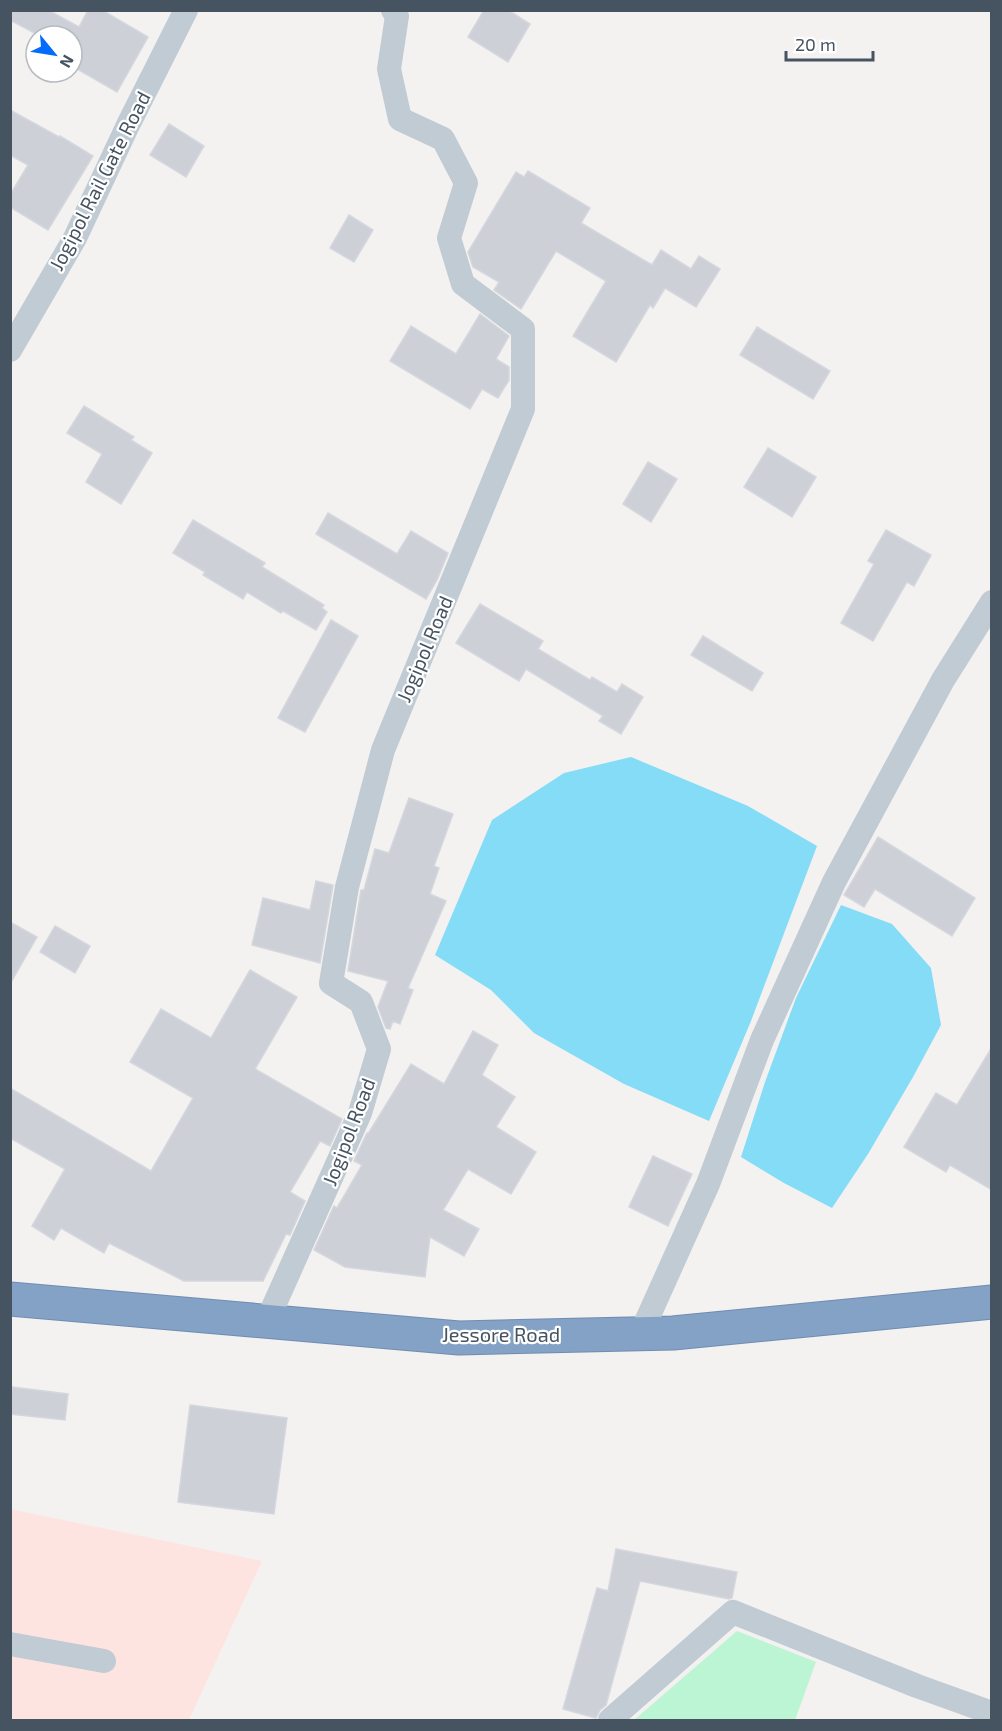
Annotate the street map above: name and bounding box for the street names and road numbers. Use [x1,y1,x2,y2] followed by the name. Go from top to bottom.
[44,87,155,274] street label: Jogipol Rail Gate Road
[391,592,457,705] street label: Jogipol Road
[317,1074,380,1189] street label: Jogipol Road
[442,1322,560,1346] street label: Jessore Road

